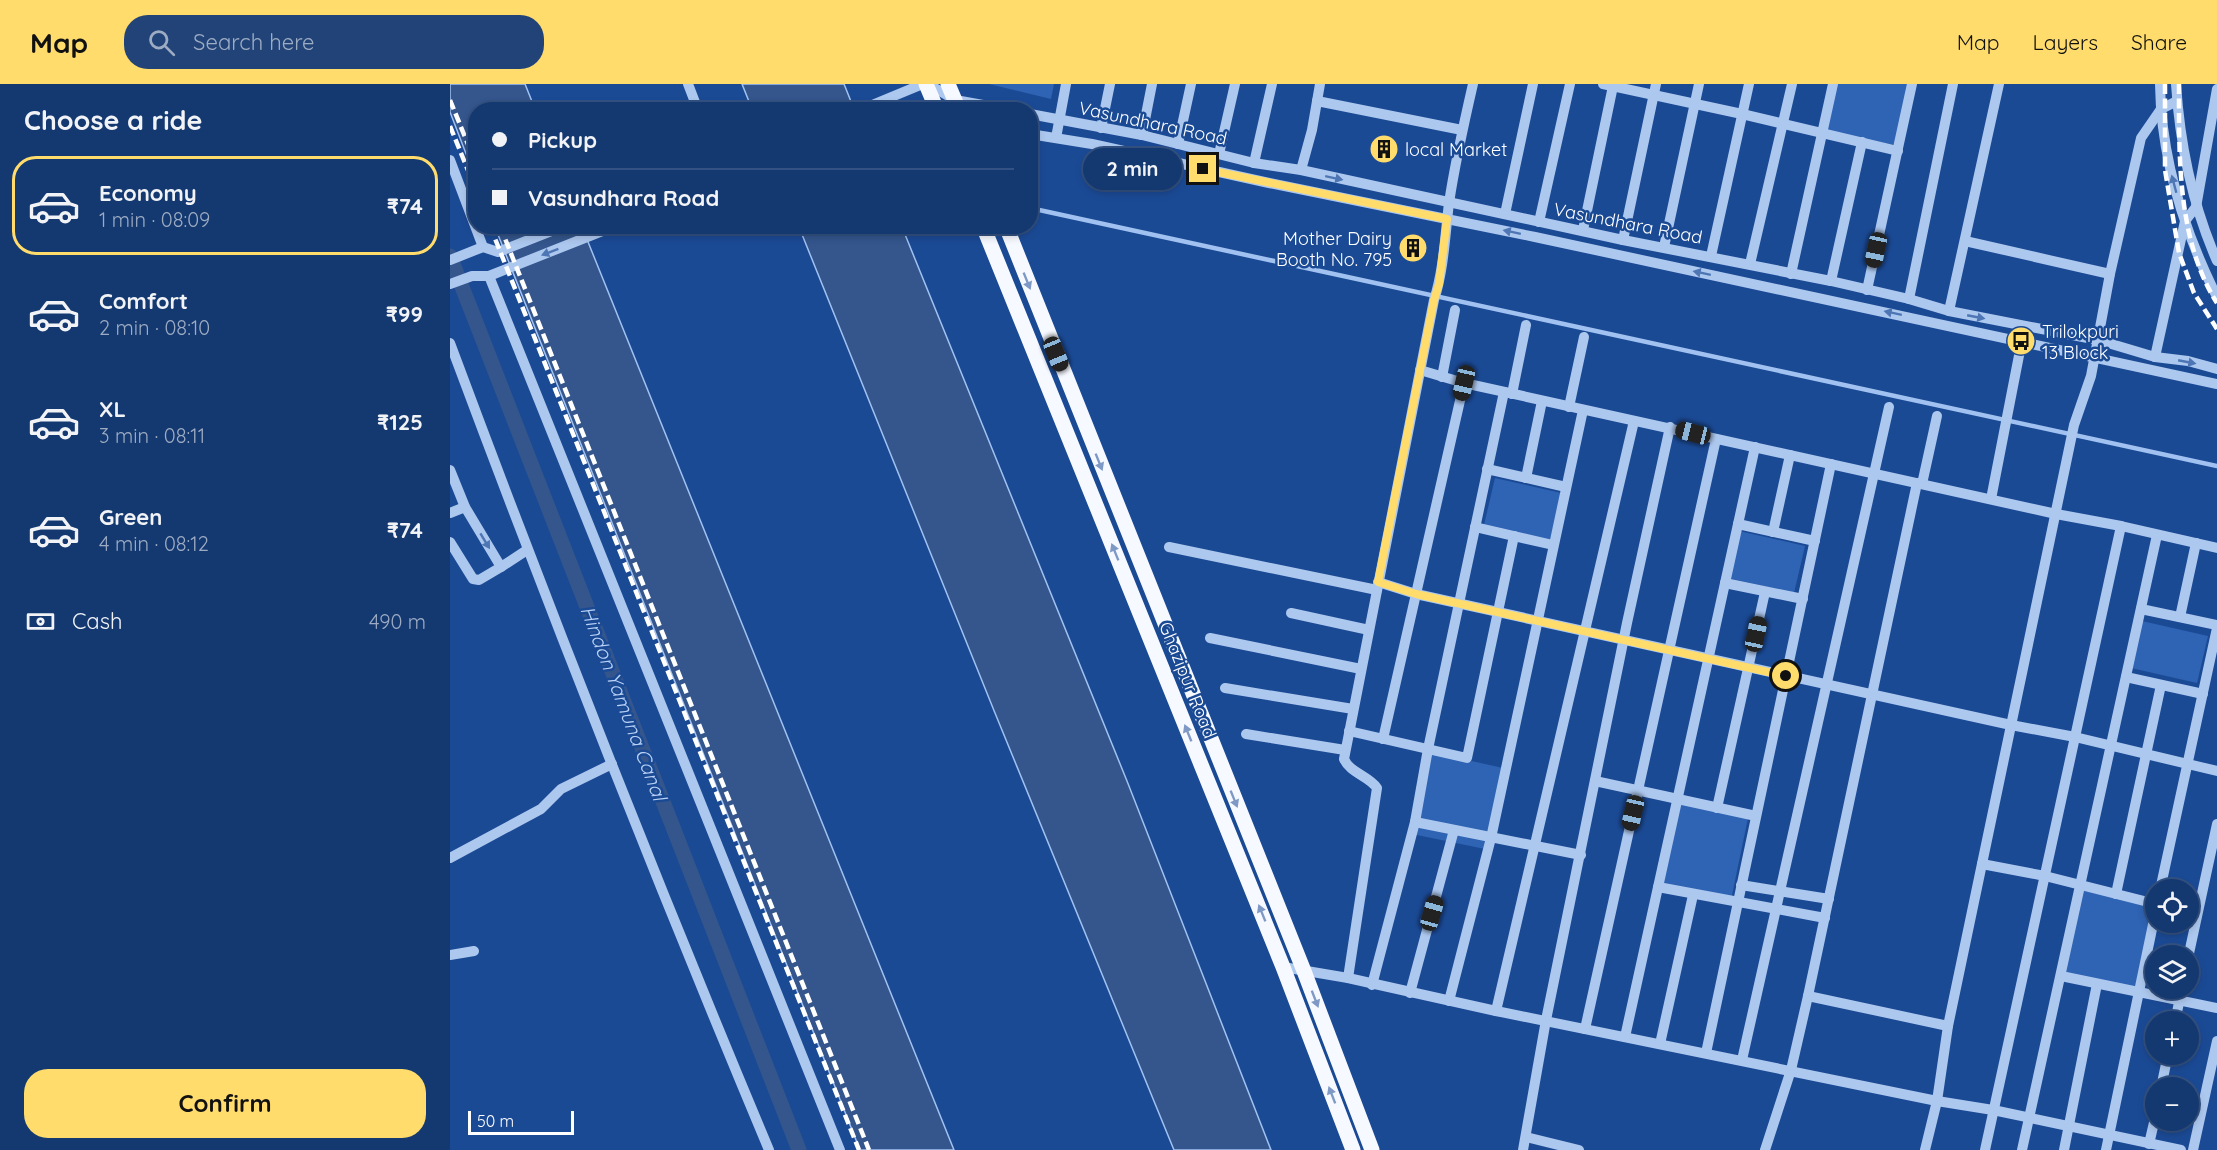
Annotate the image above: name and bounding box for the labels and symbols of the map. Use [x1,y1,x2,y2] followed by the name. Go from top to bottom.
[1077,96,1229,150] street label: Vasundhara Road
[1368,133,1400,165] building icon: local Market
[1405,138,1507,161] place label: local Market
[1083,148,1182,190] callout: 2 min
[1189,155,1216,182] route end
[1325,173,1343,183] one-way arrow
[2169,175,2179,193] one-way arrow
[1552,197,1704,249] street label: Vasundhara Road
[1276,227,1392,271] place label: Mother Dairy Booth No. 795
[1502,227,1521,236] one-way arrow
[1863,231,1889,269] car
[1397,232,1429,264] building icon: Mother Dairy Booth No. 795
[541,248,559,257] one-way arrow
[1693,268,1712,277] one-way arrow
[1023,272,1032,290] one-way arrow
[1884,308,1903,318] one-way arrow
[1967,312,1985,322] one-way arrow
[2042,320,2119,364] place label: Trilokpuri 13 Block
[2005,325,2037,357] bus stop icon: Trilokpuri 13 Block
[1041,334,1071,374] car
[2178,358,2197,367] one-way arrow
[1451,363,1477,403] car
[1673,420,1713,446] car
[1095,453,1104,471] one-way arrow
[480,533,491,549] one-way arrow
[1110,543,1119,561] one-way arrow
[575,602,674,806] water label: Hindon Yamuna Canal
[1743,615,1769,653] car
[1154,618,1222,742] street label: Ghazipur Road
[1772,662,1799,689] route start
[1183,723,1193,741] one-way arrow
[1230,790,1240,808] one-way arrow
[1620,793,1646,833] car
[1418,893,1446,933] car
[1256,904,1266,922] one-way arrow
[1310,991,1320,1009] one-way arrow
[1327,1086,1336,1104] one-way arrow
[468,1108,574,1136] scale bar

